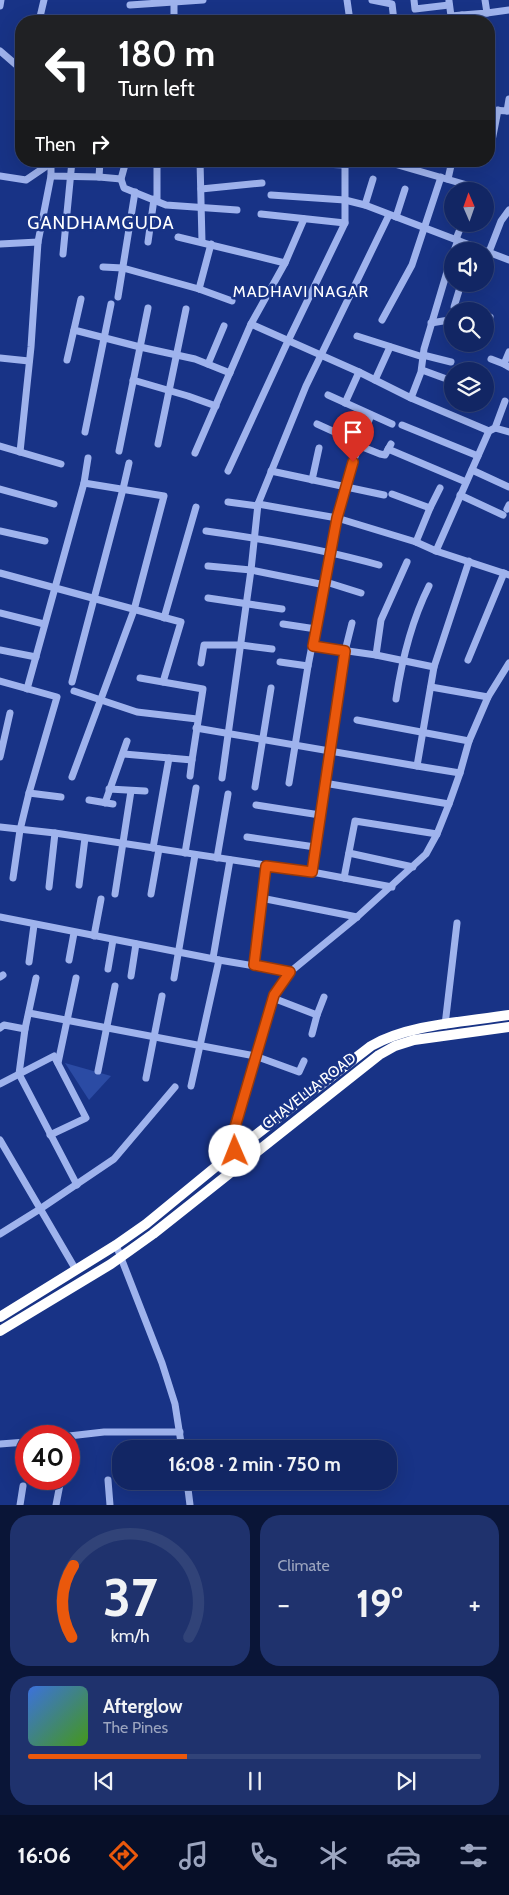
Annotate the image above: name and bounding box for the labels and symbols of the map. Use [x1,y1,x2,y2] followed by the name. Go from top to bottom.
[444,182,494,232] north arrow
[27,212,175,234] district label: GANDHAMGUDA
[233,282,369,301] district label: MADHAVI NAGAR
[332,411,374,462] pin
[259,1049,360,1133] street label: CHAVELLA ROAD
[208,1124,260,1176] position arrow
[15,1425,80,1490] speed limit sign: 40

